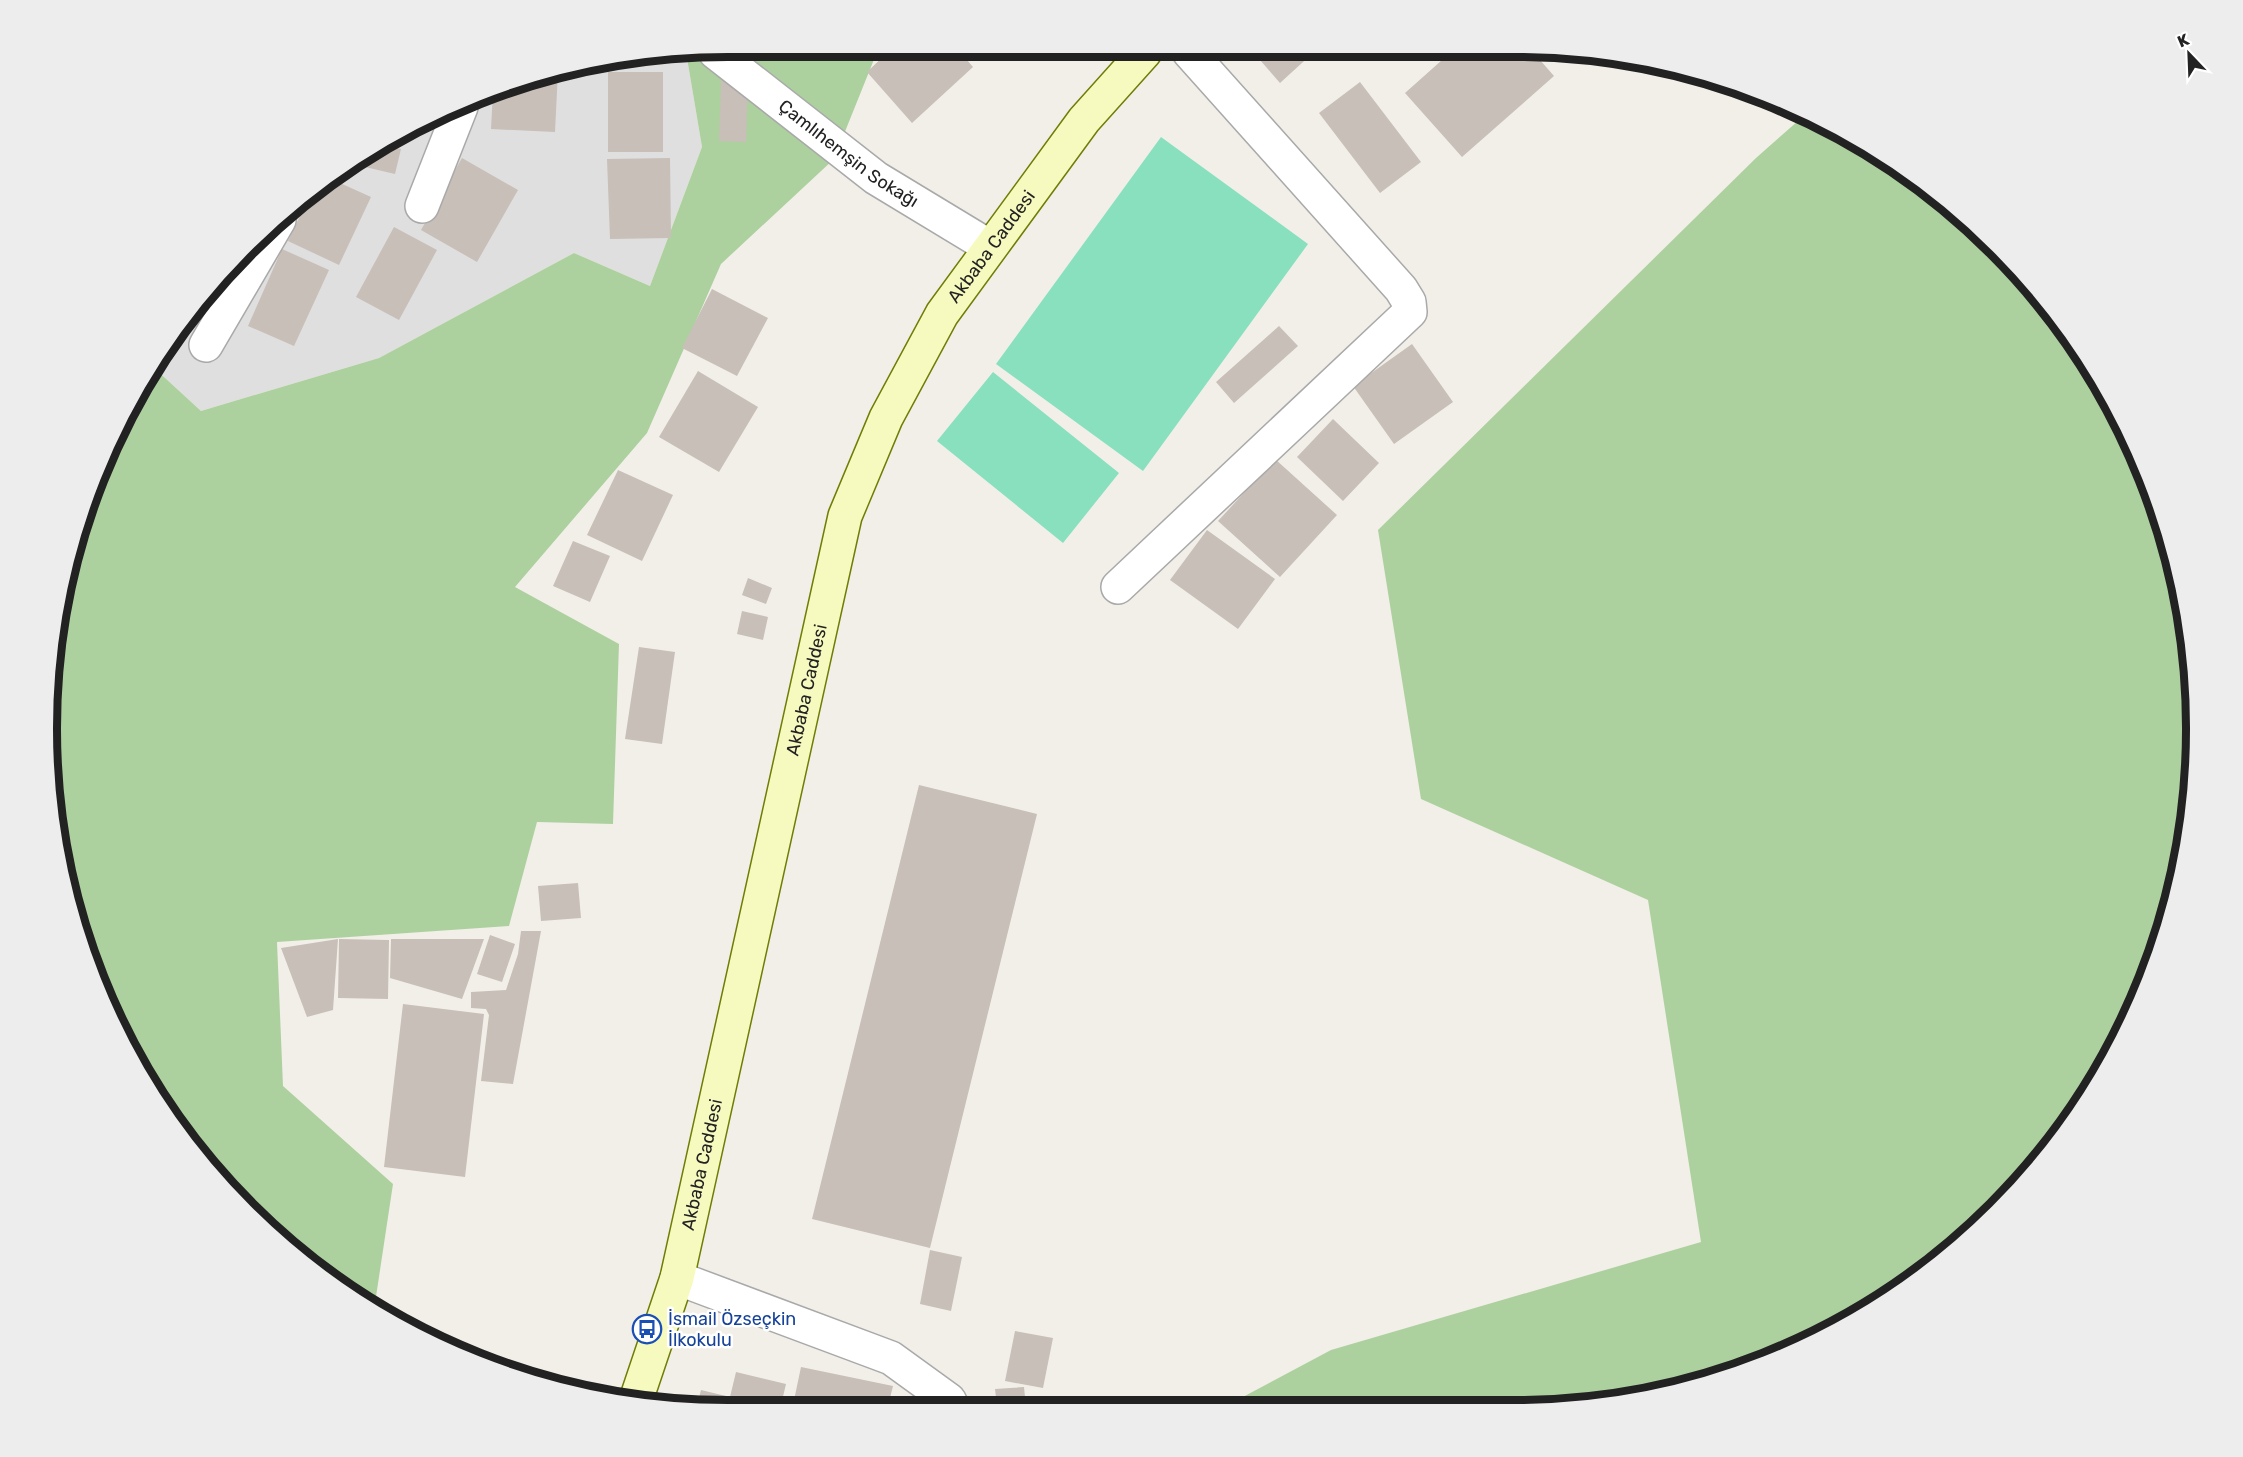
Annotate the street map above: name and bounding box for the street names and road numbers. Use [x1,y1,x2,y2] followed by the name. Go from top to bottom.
[774,95,923,212] street label: Çamlıhemşin Sokağı
[943,186,1040,307] street label: Akbaba Caddesi
[781,622,832,758] street label: Akbaba Caddesi
[677,1097,727,1232] street label: Akbaba Caddesi

